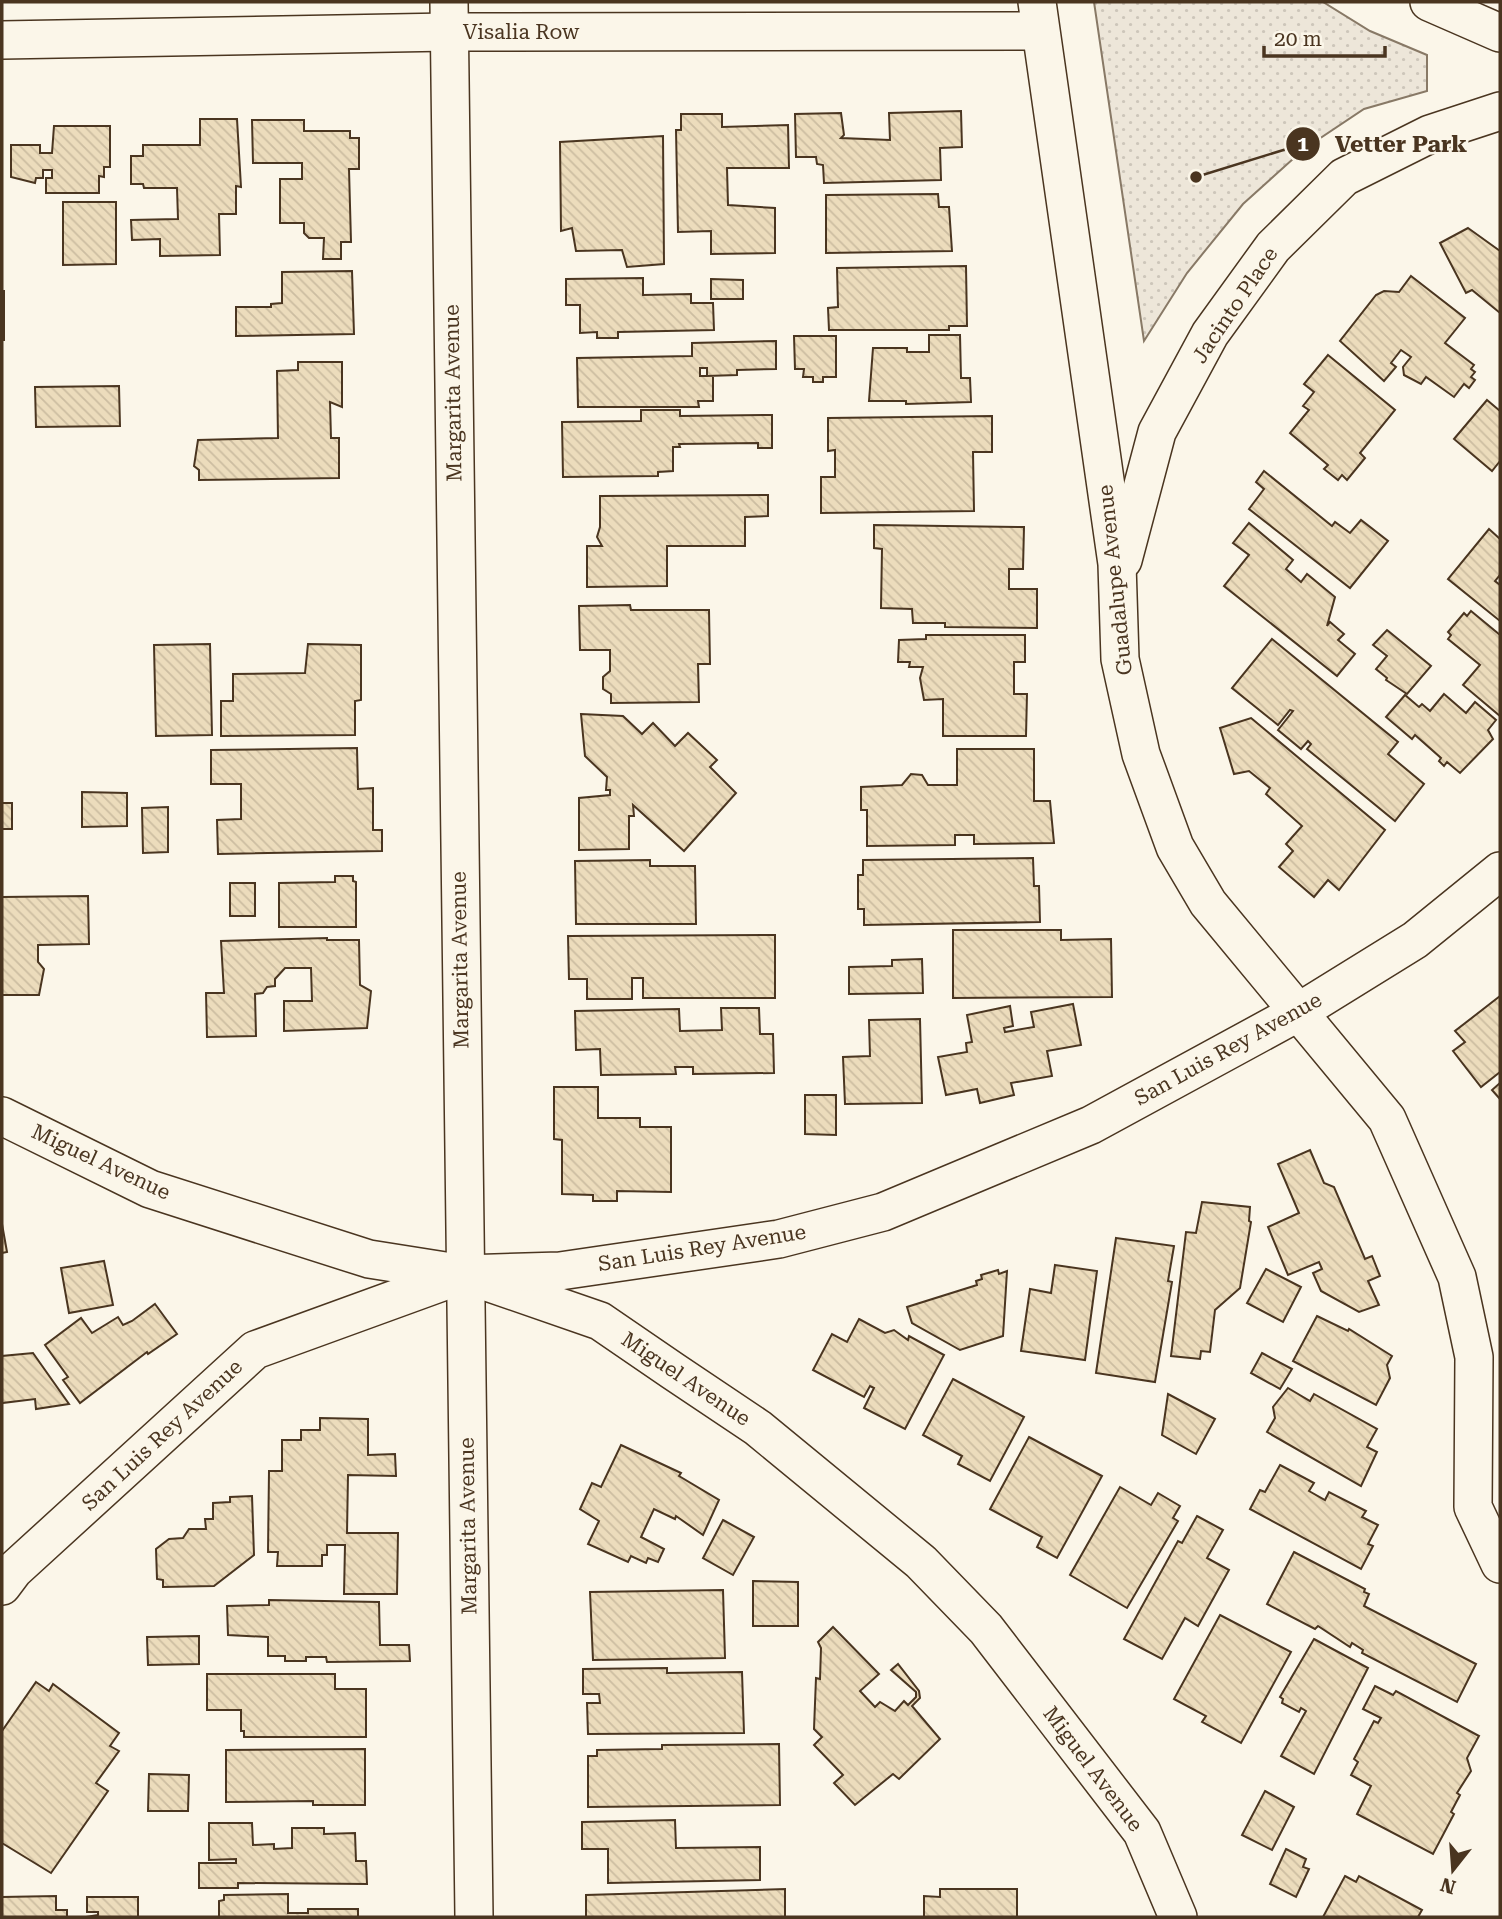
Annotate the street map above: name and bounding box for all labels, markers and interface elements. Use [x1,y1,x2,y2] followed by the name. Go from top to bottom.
[1264,14,1385,58] scale bar
[463,20,580,44] street label: Visalia Row
[1274,27,1322,51] text: 20 m
[1286,122,1481,166] callout: Vetter Park
[1335,131,1467,158] text: Vetter Park
[1297,132,1309,156] text: 1
[1187,242,1283,368] street label: Jacinto Place
[439,304,467,482] street label: Margarita Avenue
[1093,484,1137,676] street label: Guadalupe Avenue
[446,871,474,1049] street label: Margarita Avenue
[1130,988,1326,1110] street label: San Luis Rey Avenue
[28,1119,174,1205] street label: Miguel Avenue
[596,1220,808,1276] street label: San Luis Rey Avenue
[617,1327,755,1431] street label: Miguel Avenue
[77,1355,247,1515] street label: San Luis Rey Avenue
[454,1437,482,1615] street label: Margarita Avenue
[1038,1702,1148,1836] street label: Miguel Avenue
[1418,1835,1488,1905] north arrow
[1437,1873,1459,1899] text: N

